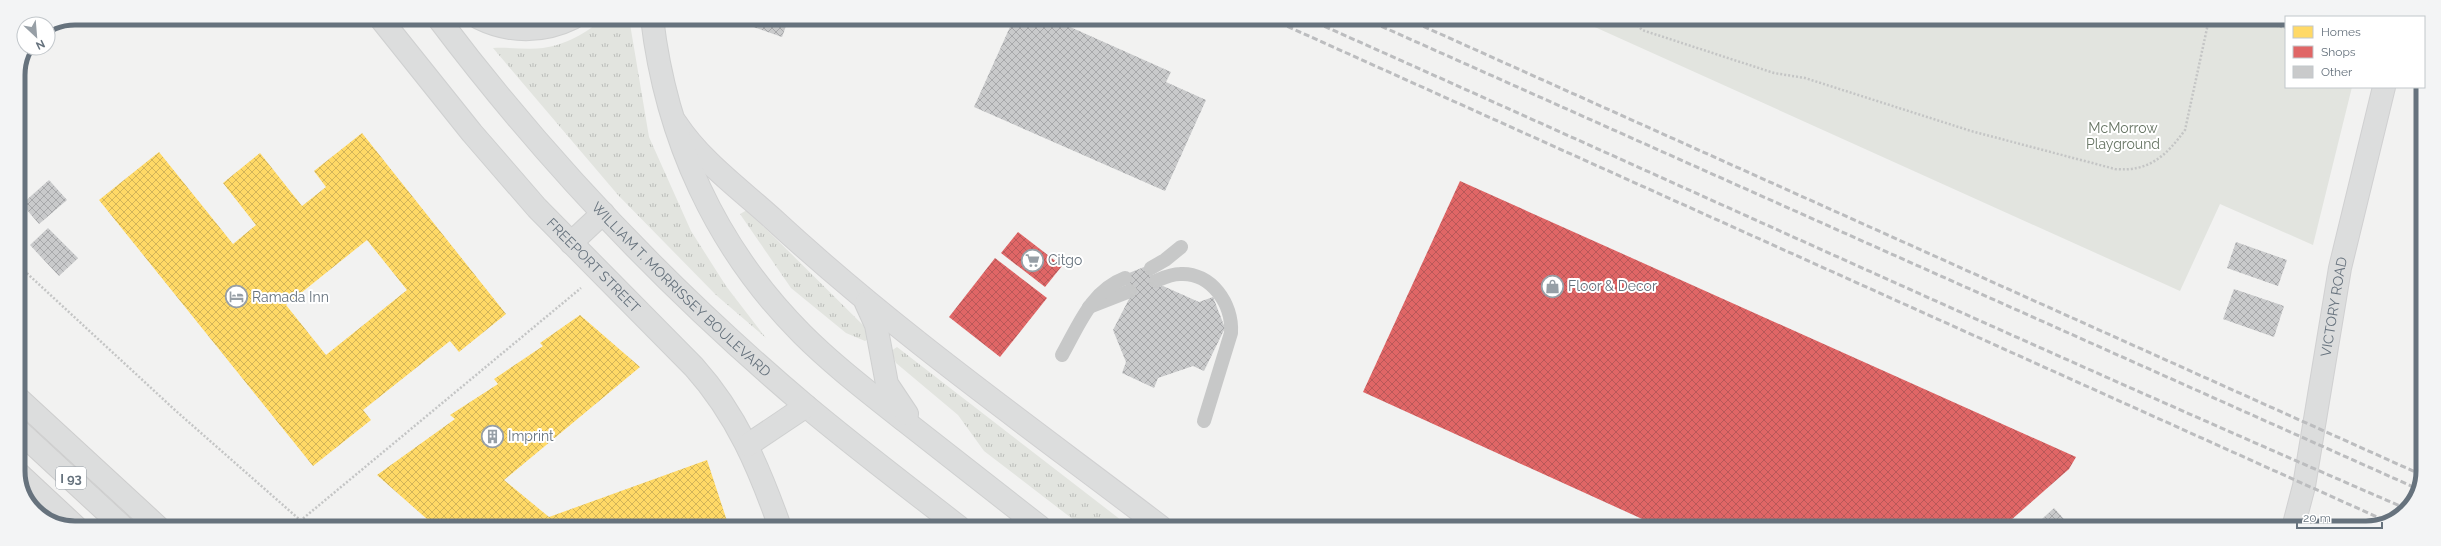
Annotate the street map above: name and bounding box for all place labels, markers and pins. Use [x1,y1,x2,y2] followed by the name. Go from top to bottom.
[1019,247,1045,273] supermarket icon: Citgo
[1048,252,1082,268] place label: Citgo
[1540,273,1566,299] shop icon: Floor & Decor
[1568,278,1657,294] place label: Floor & Decor
[223,284,249,310] hotel icon: Ramada Inn
[252,289,329,305] place label: Ramada Inn
[480,423,506,449] building icon: Imprint
[508,428,554,444] place label: Imprint

